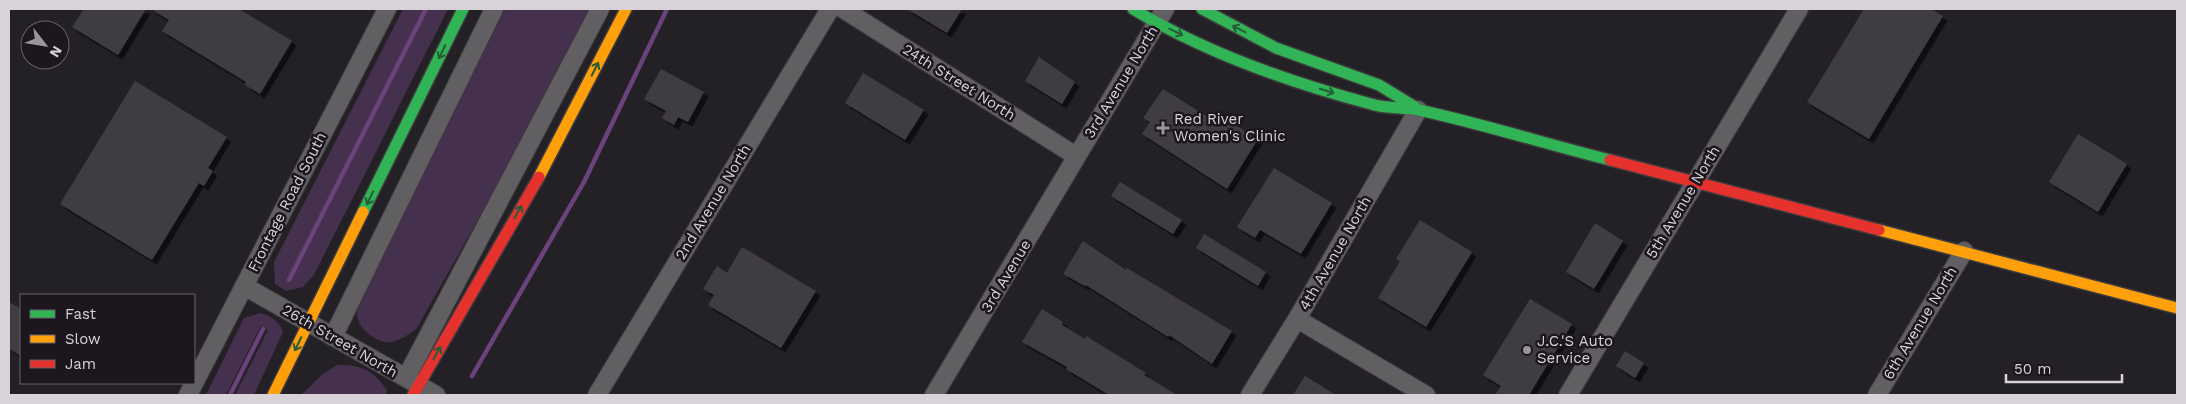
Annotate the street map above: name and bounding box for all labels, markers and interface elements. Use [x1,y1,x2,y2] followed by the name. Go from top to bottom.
[20,20,70,70] north arrow
[1080,23,1162,141] street label: 3rd Avenue North
[1232,24,1247,33] one-way arrow
[1168,28,1183,38] one-way arrow
[899,40,1019,124] street label: 24th Street North
[47,43,66,60] text: N
[437,45,447,60] one-way arrow
[590,62,600,77] one-way arrow
[1318,87,1334,97] one-way arrow
[1174,110,1286,145] place label: Red River Women's Clinic
[1156,121,1170,135] marker: Red River Women's Clinic
[244,129,330,275] street label: Frontage Road South
[671,141,755,263] street label: 2nd Avenue North
[1642,142,1724,262] street label: 5th Avenue North
[365,190,374,205] one-way arrow
[1295,193,1375,313] street label: 4th Avenue North
[514,206,524,220] one-way arrow
[977,236,1035,316] street label: 3rd Avenue
[1879,263,1961,383] street label: 6th Avenue North
[20,294,195,384] legend
[279,301,401,381] street label: 26th Street North
[65,305,97,323] text: Fast
[65,330,101,348] text: Slow
[1537,332,1613,367] place label: J.C.'S Auto Service
[293,336,302,351] one-way arrow
[1521,344,1533,356] marker: J.C.'S Auto Service
[432,346,442,361] one-way arrow
[2006,352,2122,384] scale bar
[65,355,96,373] text: Jam
[2014,360,2051,378] text: 50 m

